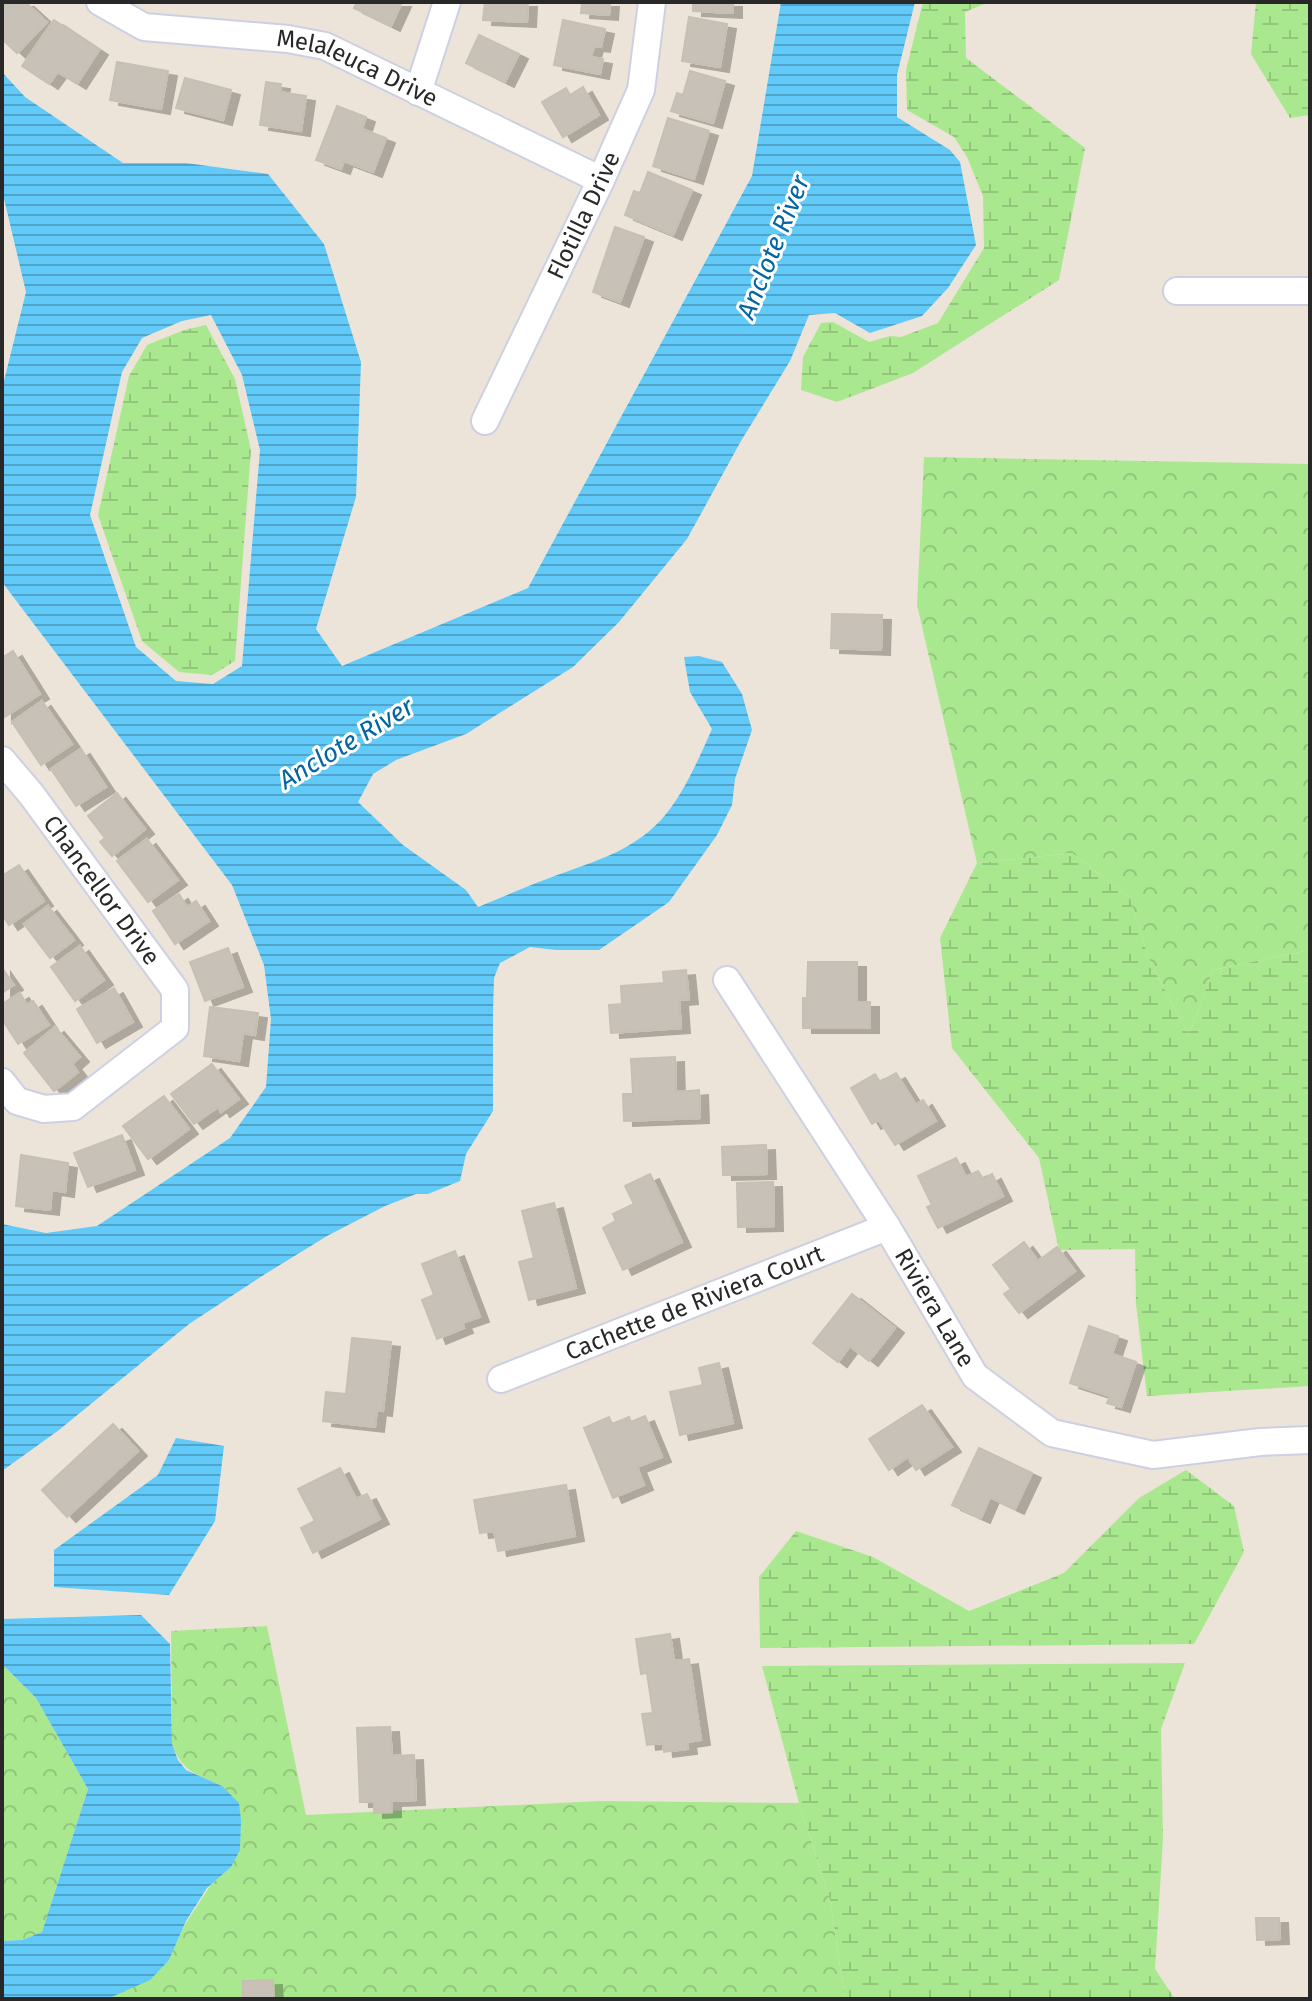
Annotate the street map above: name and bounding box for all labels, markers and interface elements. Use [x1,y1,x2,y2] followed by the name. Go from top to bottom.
[276,24,442,113] street label: Melaleuca Drive
[541,147,626,284] street label: Flotilla Drive
[730,170,817,324] water label: Anclote River
[272,690,420,796] water label: Anclote River
[38,810,166,970] street label: Chancellor Drive
[561,1239,828,1366] street label: Cachette de Riviera Court
[889,1243,980,1372] street label: Riviera Lane

